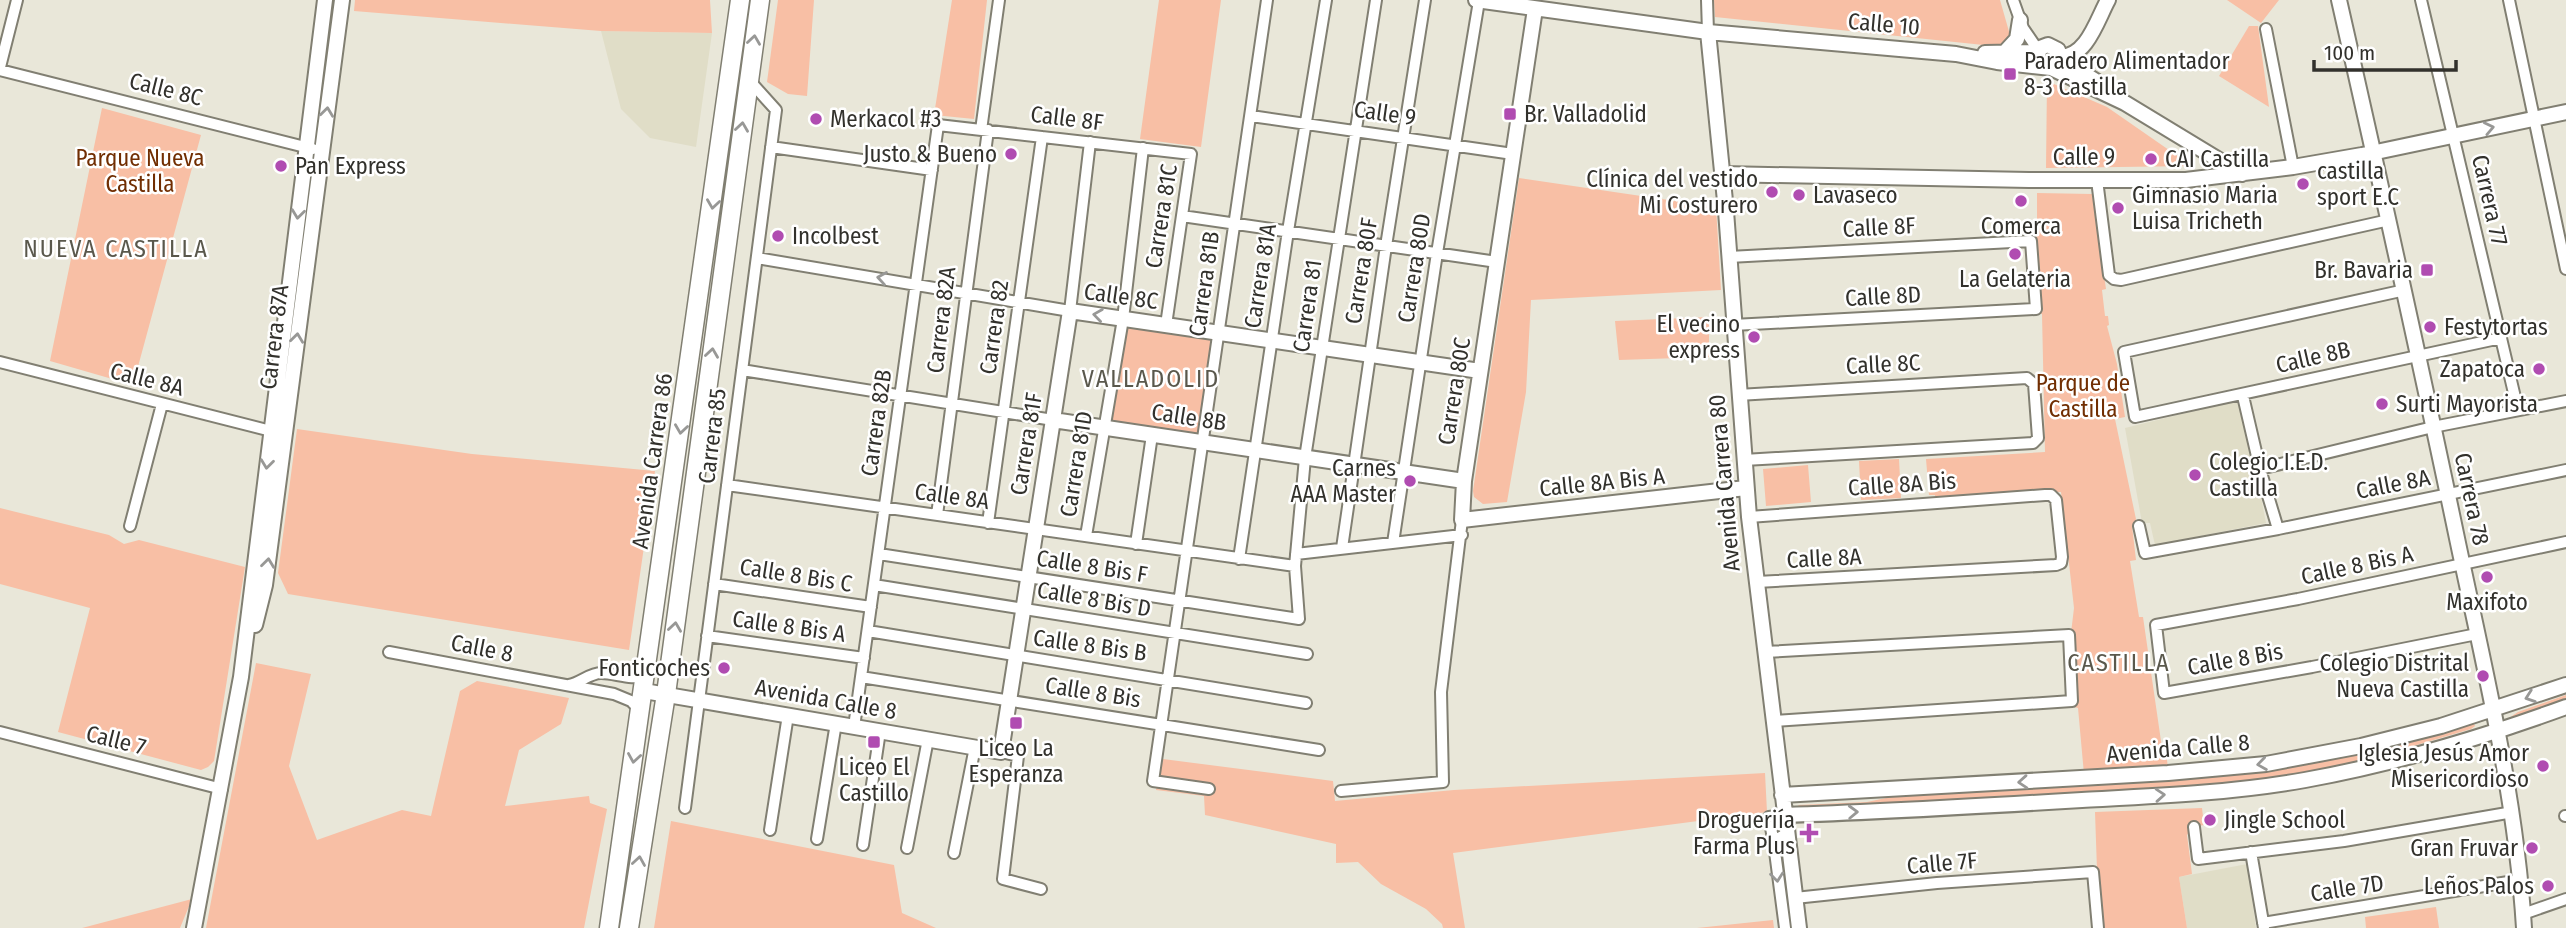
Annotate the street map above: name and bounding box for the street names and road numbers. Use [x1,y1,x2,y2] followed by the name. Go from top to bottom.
[1847,7,1921,41] street label: Calle 10
[126,66,206,112] street label: Calle 8C
[1352,95,1418,131] street label: Calle 9
[1029,100,1105,136] street label: Calle 8F
[2053,143,2115,171] street label: Calle 9
[2466,152,2514,248] street label: Carrera 77
[1139,162,1183,270] street label: Carrera 81C
[1392,211,1436,325] street label: Carrera 80D
[1842,211,1916,243] street label: Calle 8F
[1339,216,1383,326] street label: Carrera 80F
[1238,222,1282,330] street label: Carrera 81A
[1183,230,1225,338] street label: Carrera 81B
[1287,258,1327,354] street label: Carrera 81
[921,265,961,375] street label: Carrera 82A
[1082,277,1160,315] street label: Calle 8C
[974,278,1014,376] street label: Carrera 82
[1844,280,1922,312] street label: Calle 8D
[254,283,294,391] street label: Carrera 87A
[1432,335,1476,447] street label: Carrera 80C
[2273,335,2353,379] street label: Calle 8B
[1845,348,1921,380] street label: Calle 8C
[107,356,187,402] street label: Calle 8A
[855,368,897,478] street label: Carrera 82B
[626,371,678,551] street label: Avenida Carrera 86
[692,387,732,485] street label: Carrera 85
[1004,391,1048,497] street label: Carrera 81F
[1702,393,1746,573] street label: Avenida Carrera 80
[1150,397,1228,437] street label: Calle 8B
[1054,409,1098,519] street label: Carrera 81D
[2449,450,2495,548] street label: Carrera 78
[1538,461,1666,503] street label: Calle 8A Bis A
[2354,463,2432,505] street label: Calle 8A
[1847,466,1957,502] street label: Calle 8A Bis
[913,477,991,515] street label: Calle 8A
[2298,539,2416,591] street label: Calle 8 Bis A
[1786,542,1862,574] street label: Calle 8A
[1035,543,1149,589] street label: Calle 8 Bis F
[738,552,855,598] street label: Calle 8 Bis C
[1035,575,1153,623] street label: Calle 8 Bis D
[731,604,847,648] street label: Calle 8 Bis A
[1031,623,1149,667] street label: Calle 8 Bis B
[449,628,515,668] street label: Calle 8
[2185,637,2285,681] street label: Calle 8 Bis
[1043,671,1143,713] street label: Calle 8 Bis
[753,673,899,725] street label: Avenida Calle 8
[83,719,149,761] street label: Calle 7
[2105,728,2251,768] street label: Avenida Calle 8
[1906,846,1978,880] street label: Calle 7F
[2308,868,2386,908] street label: Calle 7D

